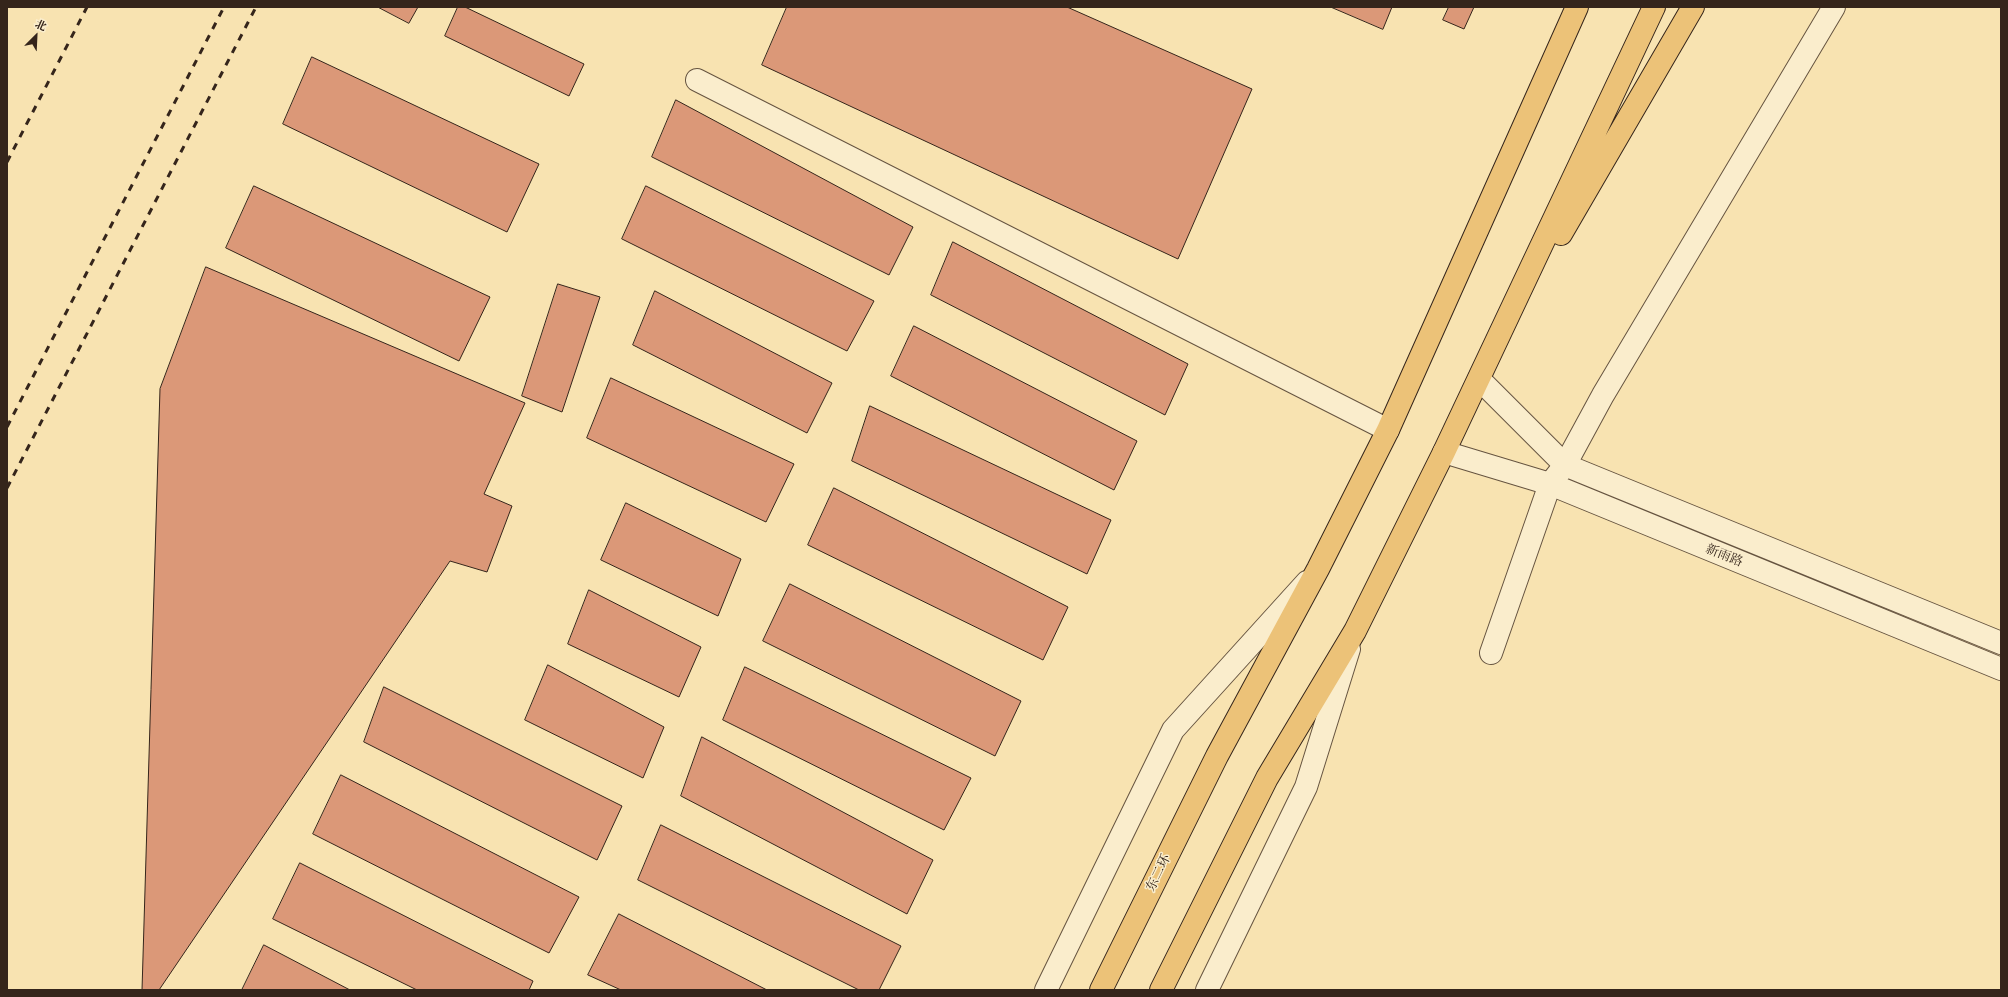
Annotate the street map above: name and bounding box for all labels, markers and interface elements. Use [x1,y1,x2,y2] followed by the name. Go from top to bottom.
[33,15,49,35] text: 北
[16,16,56,56] north arrow
[1703,541,1745,571] street label: 新雨路
[1143,852,1175,894] street label: 东二环

